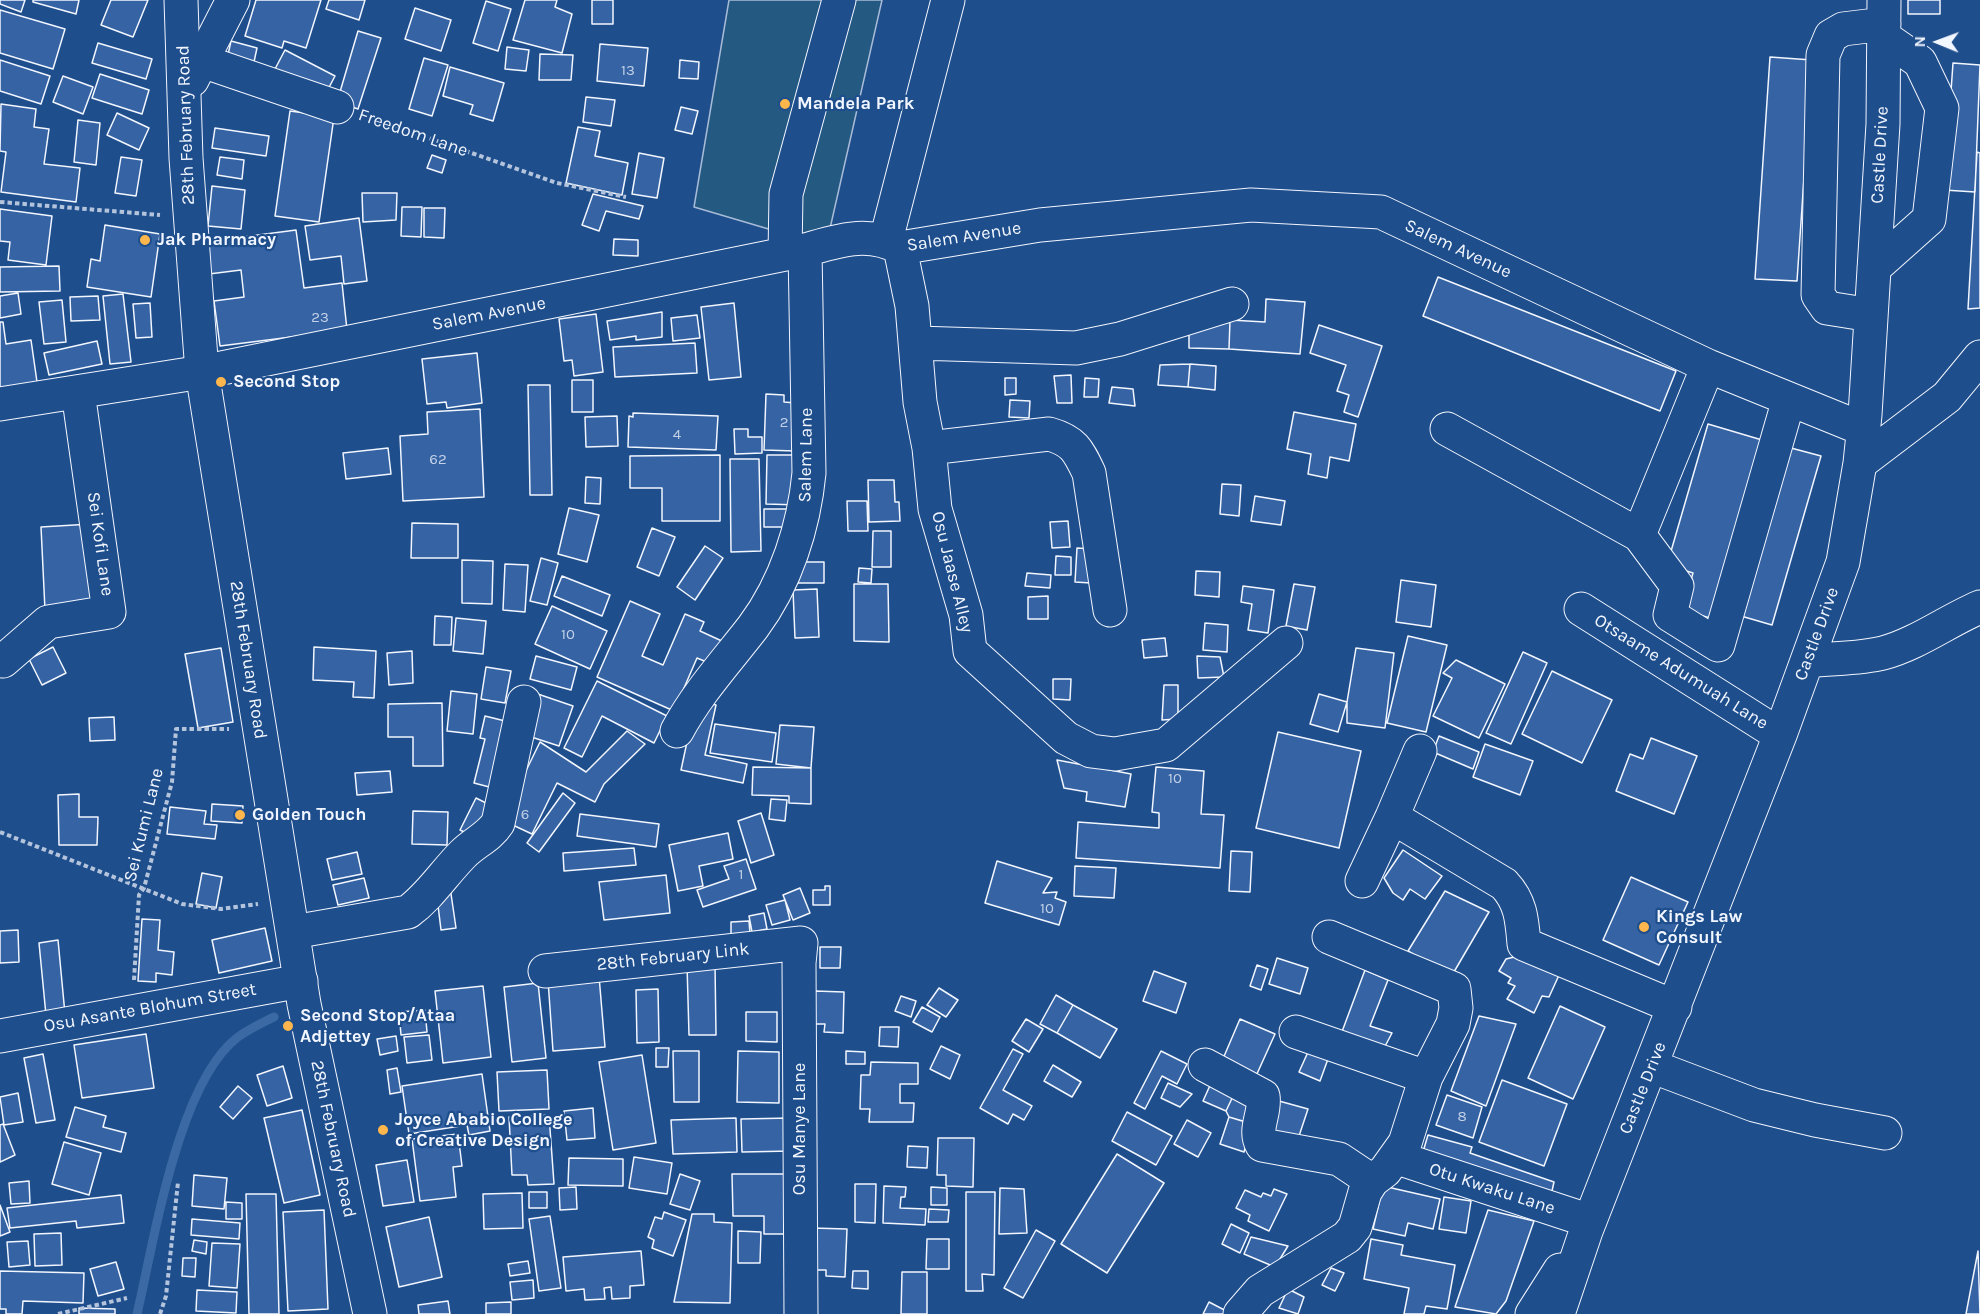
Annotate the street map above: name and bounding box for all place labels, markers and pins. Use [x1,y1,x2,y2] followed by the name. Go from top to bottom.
[797,93,914,115] place label: Mandela Park
[778,97,792,111] marker: Mandela Park
[157,229,276,251] place label: Jak Pharmacy
[138,233,152,247] marker: Jak Pharmacy
[233,371,340,393] place label: Second Stop
[214,375,228,389] marker: Second Stop
[252,804,366,826] place label: Golden Touch
[233,808,247,822] marker: Golden Touch
[1656,906,1742,948] place label: Kings Law Consult
[1637,920,1651,934] marker: Kings Law Consult
[300,1005,455,1048] place label: Second Stop/Ataa Adjettey
[281,1019,295,1033] marker: Second Stop/Ataa Adjettey
[395,1109,573,1152] place label: Joyce Ababio College of Creative Design
[376,1123,390,1137] marker: Joyce Ababio College of Creative Design

